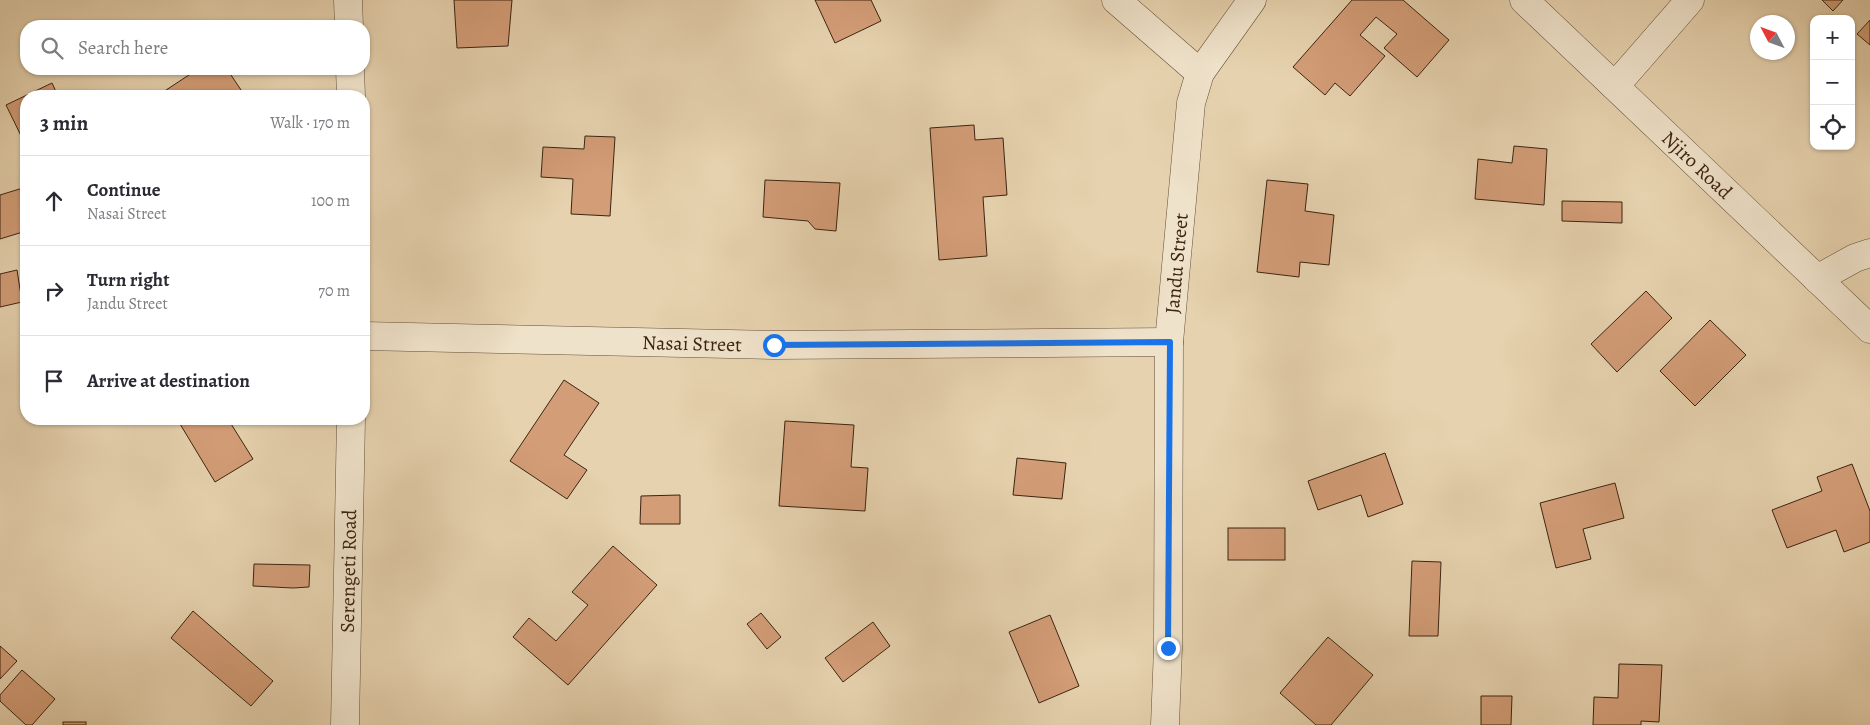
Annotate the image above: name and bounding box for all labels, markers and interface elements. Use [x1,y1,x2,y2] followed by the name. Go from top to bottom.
[1750,15,1795,60] north arrow
[1810,15,1855,150] map controls
[1810,15,1855,60] button: +
[20,20,370,75] search box
[38,34,66,62] icon: search
[78,35,168,61] text: Search here
[1810,60,1855,105] button: −
[1810,105,1855,150] button: locate
[40,109,88,137] text: 3 min
[270,112,350,134] text: Walk · 170 m
[1656,125,1739,205] street label: Njiro Road
[87,177,161,203] text: Continue
[40,187,68,215] icon: ahead
[311,190,350,212] text: 100 m
[87,203,167,225] text: Nasai Street
[1158,211,1194,315] street label: Jandu Street
[87,267,169,293] text: Turn right
[40,277,68,305] icon: right
[318,280,350,302] text: 70 m
[87,293,168,315] text: Jandu Street
[642,329,742,358] street label: Nasai Street
[763,334,786,357] route start
[40,367,68,395] icon: arrive
[87,368,250,394] text: Arrive at destination
[333,509,363,633] street label: Serengeti Road
[1157,637,1180,660] route end

